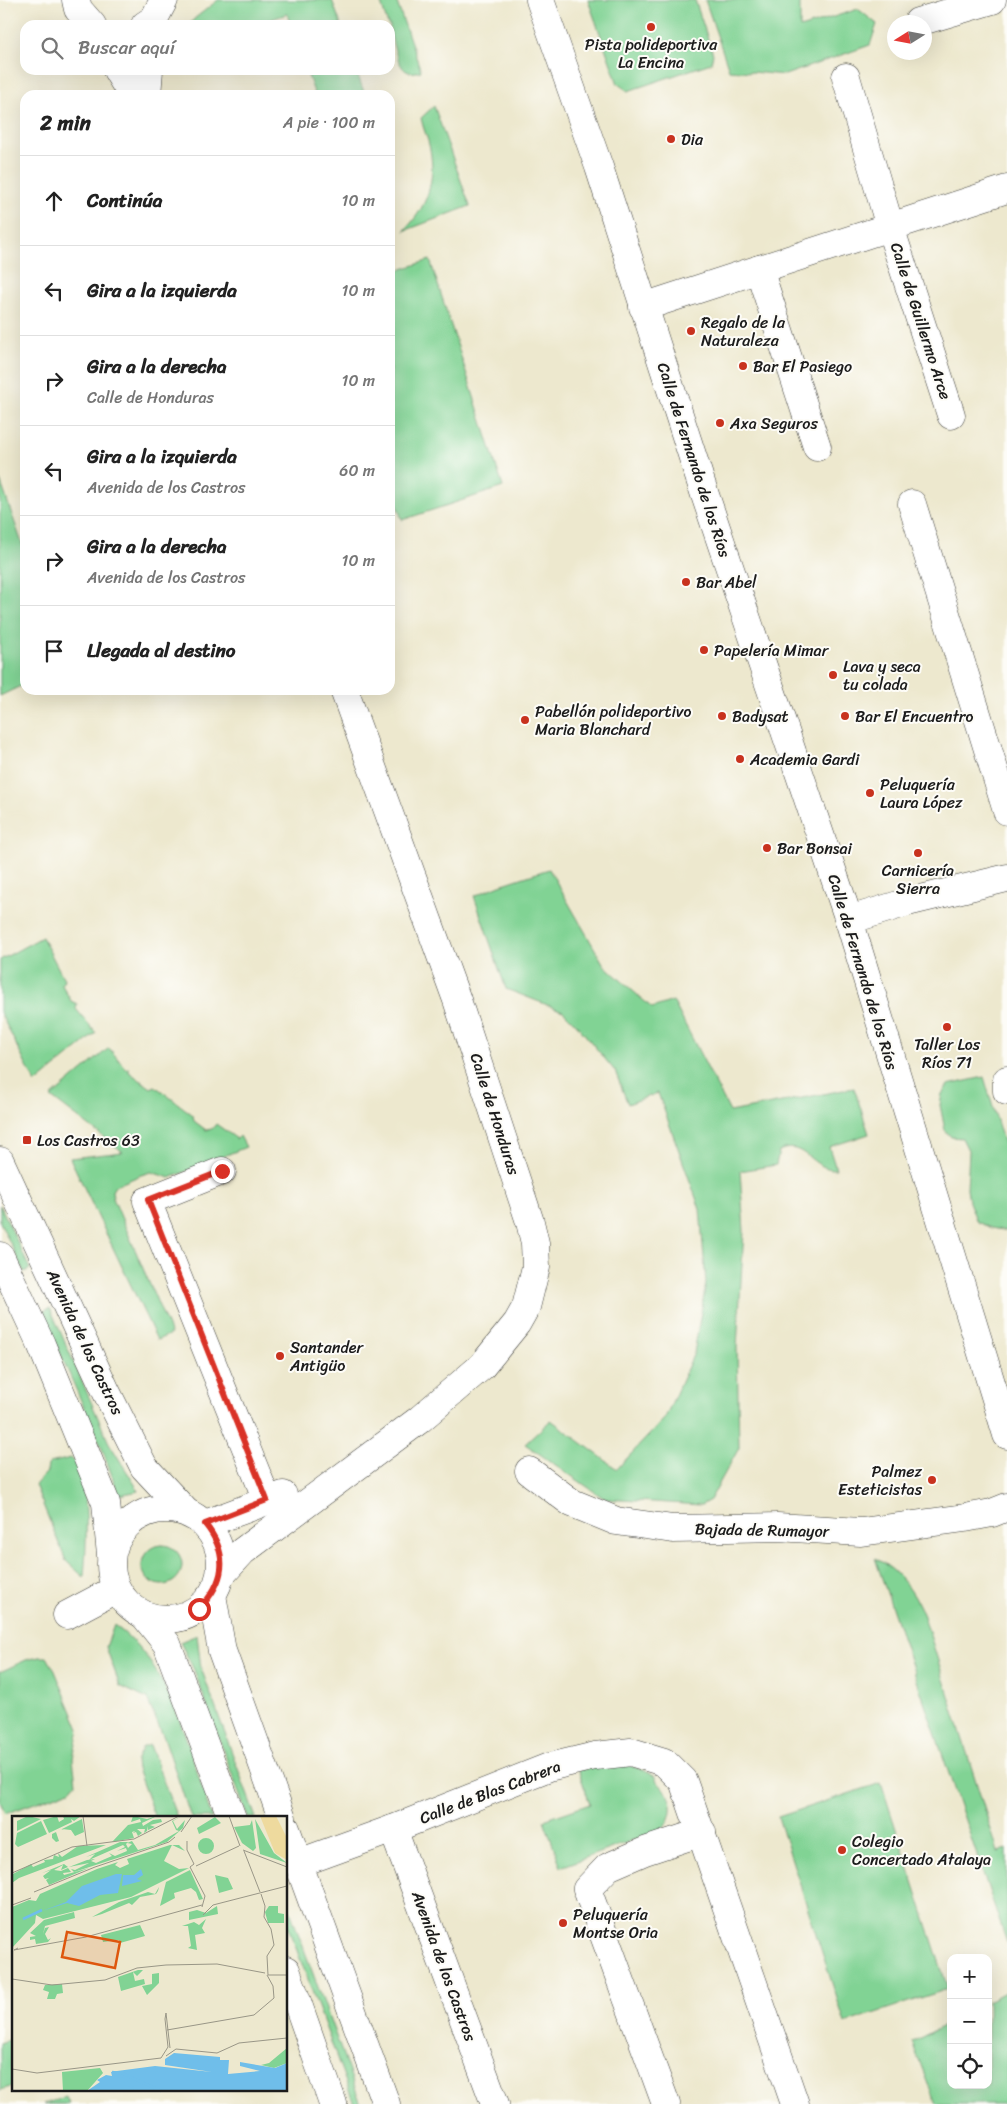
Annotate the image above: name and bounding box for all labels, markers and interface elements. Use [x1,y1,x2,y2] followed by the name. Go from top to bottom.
[887,15,932,60] north arrow
[20,20,395,75] search box
[645,21,657,33] marker: Pista polideportiva La Encina
[585,30,718,77] place label: Pista polideportiva La Encina
[78,31,175,64] text: Buscar aquí
[38,34,66,62] icon: search
[40,104,91,142] text: 2 min
[283,108,375,137] text: A pie · 100 m
[681,125,704,154] place label: Dia
[665,133,677,145] marker: Dia
[87,184,162,217] text: Continúa
[342,186,375,215] text: 10 m
[40,187,68,215] icon: ahead
[882,239,960,403] street label: Calle de Guillermo Arce
[87,274,237,307] text: Gira a la izquierda
[342,276,375,305] text: 10 m
[40,277,68,305] icon: left
[701,308,786,355] place label: Regalo de la Naturaleza
[685,325,697,337] marker: Regalo de la Naturaleza
[87,350,226,383] text: Gira a la derecha
[753,352,852,381] place label: Bar El Pasiego
[649,359,739,562] street label: Calle de Fernando de los Ríos
[737,360,749,372] marker: Bar El Pasiego
[342,366,375,395] text: 10 m
[40,367,68,395] icon: right
[87,383,214,412] text: Calle de Honduras
[729,409,818,438] place label: Axa Seguros
[714,417,726,429] marker: Axa Seguros
[87,440,237,473] text: Gira a la izquierda
[339,456,375,485] text: 60 m
[40,457,68,485] icon: left
[87,473,245,502] text: Avenida de los Castros
[87,530,226,563] text: Gira a la derecha
[342,546,375,575] text: 10 m
[40,547,68,575] icon: right
[87,563,245,592] text: Avenida de los Castros
[696,568,757,597] place label: Bar Abel
[680,576,692,588] marker: Bar Abel
[87,634,236,667] text: Llegada al destino
[714,636,830,665] place label: Papelería Mimar
[40,637,68,665] icon: arrive
[698,644,710,656] marker: Papelería Mimar
[843,652,921,699] place label: Lava y seca tu colada
[827,669,839,681] marker: Lava y seca tu colada
[535,697,691,744] place label: Pabellón polideportivo Maria Blanchard
[732,702,788,731] place label: Badysat
[855,702,973,731] place label: Bar El Encuentro
[716,710,728,722] marker: Badysat
[839,710,851,722] marker: Bar El Encuentro
[519,714,531,726] marker: Pabellón polideportivo Maria Blanchard
[749,745,860,774] place label: Academia Gardi
[734,753,746,765] marker: Academia Gardi
[880,770,963,817] place label: Peluquería Laura López
[864,787,876,799] marker: Peluquería Laura López
[777,834,852,863] place label: Bar Bonsai
[761,842,773,854] marker: Bar Bonsai
[912,847,924,859] marker: Carnicería Sierra
[882,856,954,903] place label: Carnicería Sierra
[819,870,907,1074] street label: Calle de Fernando de los Ríos
[941,1021,953,1033] marker: Taller Los Ríos 71
[914,1030,981,1077] place label: Taller Los Ríos 71
[462,1049,529,1179] street label: Calle de Honduras
[37,1126,140,1155] place label: Los Castros 63
[21,1134,33,1146] marker: Los Castros 63
[211,1160,234,1183] route end
[38,1263,132,1421] street label: Avenida de los Castros
[289,1333,365,1380] place label: Santander Antigüo
[274,1350,286,1362] marker: Santander Antigüo
[838,1457,923,1504] place label: Palmez Esteticistas
[926,1474,938,1486] marker: Palmez Esteticistas
[695,1514,831,1546] street label: Bajada de Rumayor
[188,1598,211,1621] route start
[415,1752,565,1832] street label: Calle de Blas Cabrera
[12,1816,288,2092] inset map
[852,1827,991,1874] place label: Colegio Concertado Atalaya
[836,1844,848,1856] marker: Colegio Concertado Atalaya
[403,1886,485,2046] street label: Avenida de los Castros
[573,1900,658,1947] place label: Peluquería Montse Oria
[557,1917,569,1929] marker: Peluquería Montse Oria
[947,1954,992,2089] map controls
[947,1954,992,1999] button: +
[947,1999,992,2044] button: −
[947,2044,992,2089] button: locate

